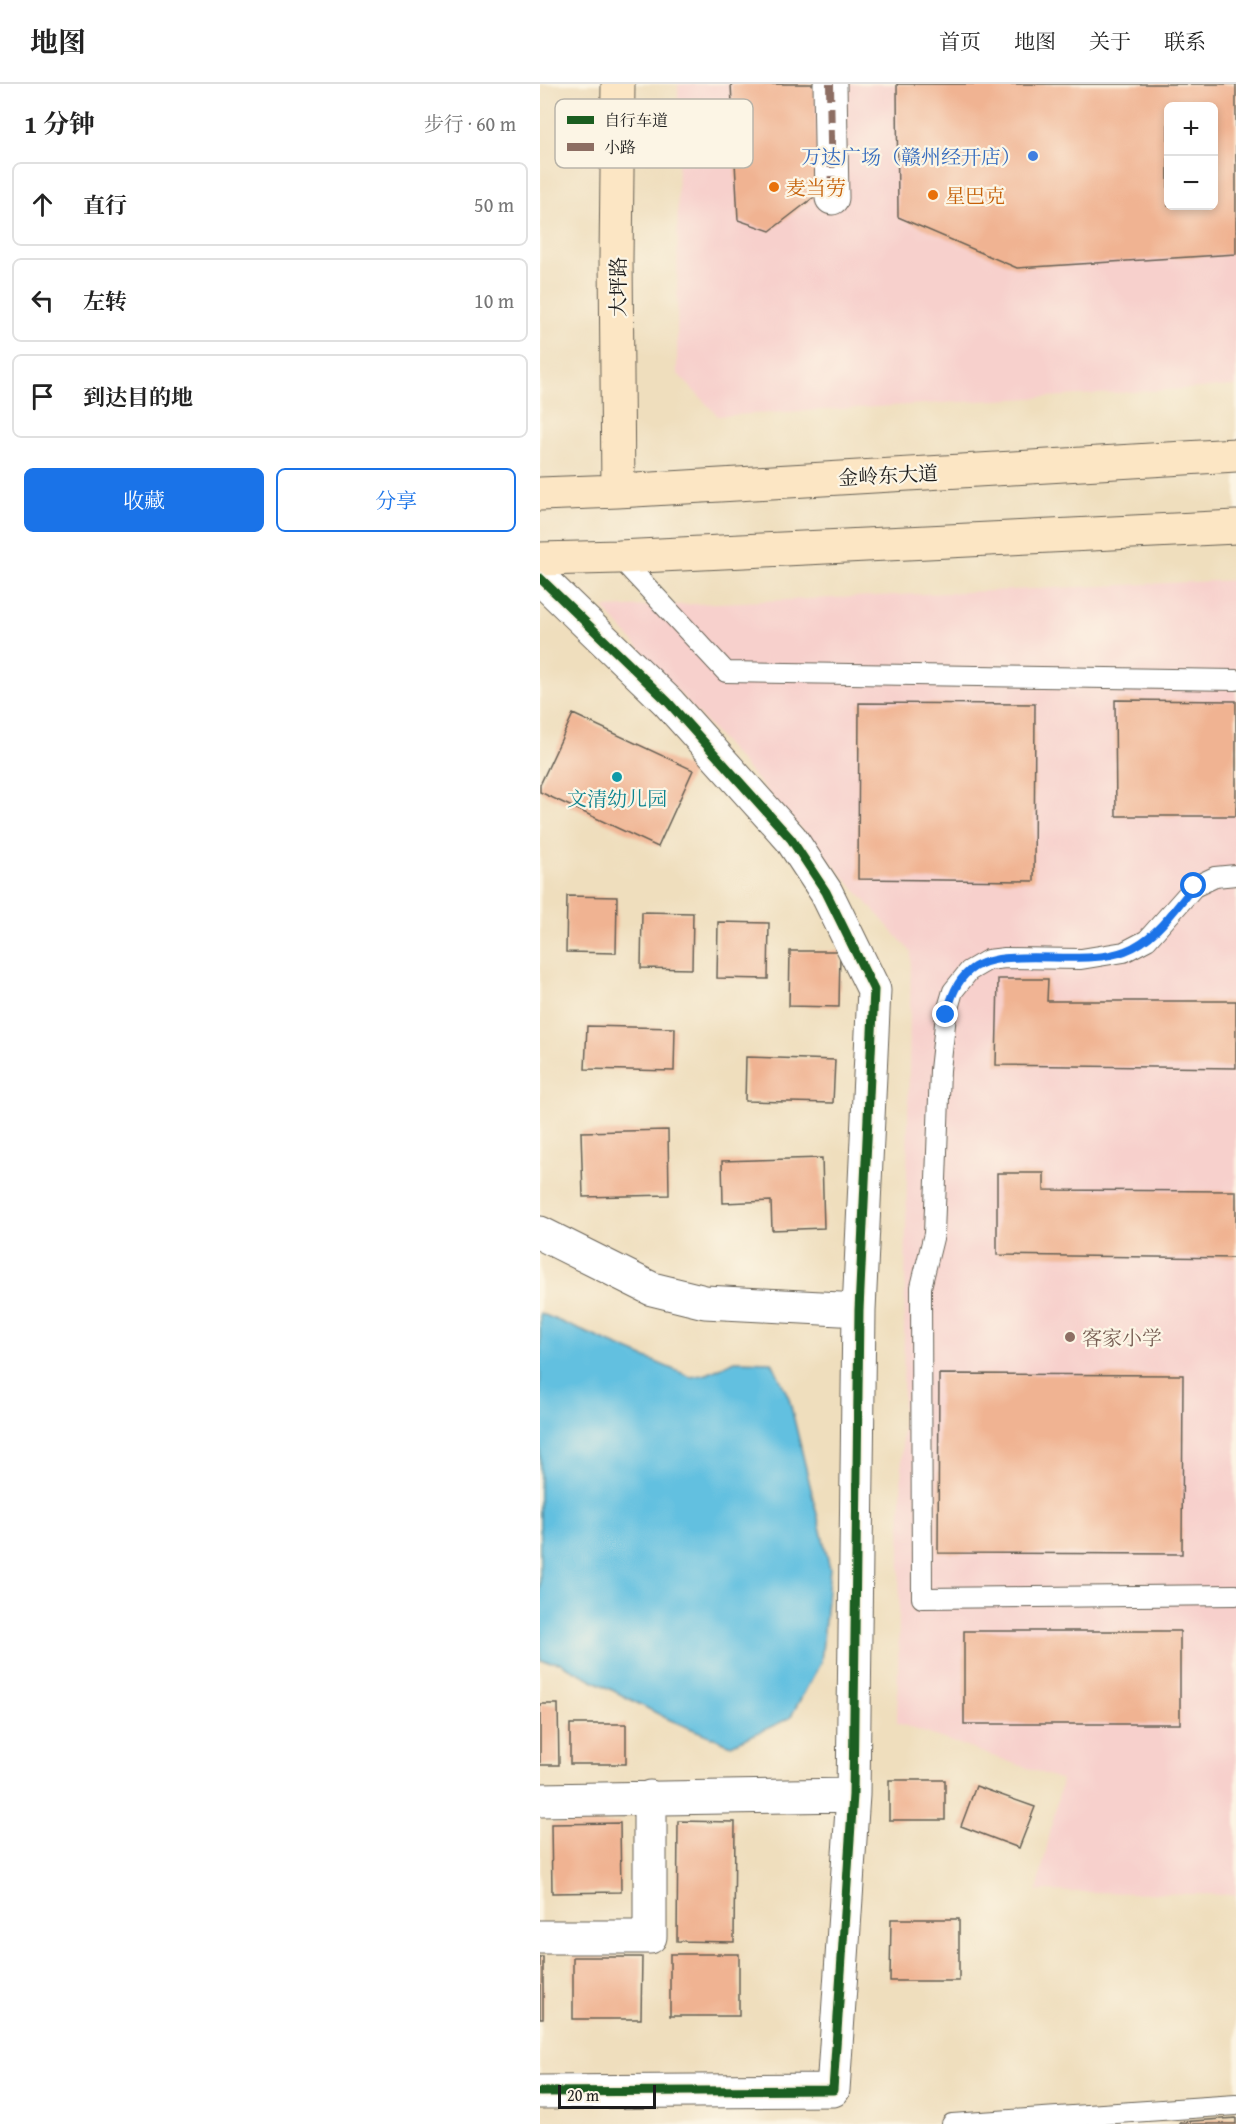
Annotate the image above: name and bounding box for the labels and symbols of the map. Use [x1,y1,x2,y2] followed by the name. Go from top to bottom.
[555,99,753,168] legend
[604,108,668,132] text: 自行车道
[604,135,636,159] text: 小路
[801,142,1021,171] place label: 万达广场（赣州经开店）
[1026,149,1040,163] marker: 万达广场（赣州经开店）
[786,173,846,202] place label: 麦当劳
[767,180,781,194] marker: 麦当劳
[945,181,1005,210] place label: 星巴克
[926,188,940,202] marker: 星巴克
[603,257,632,317] street label: 大坪路
[837,458,939,492] street label: 金岭东大道
[610,770,624,784] marker: 文清幼儿园
[567,784,667,813] place label: 文清幼儿园
[1180,872,1206,898] route start
[932,1001,958,1027] route end
[1082,1323,1162,1352] place label: 客家小学
[1063,1330,1077,1344] marker: 客家小学
[558,2082,656,2110] scale bar

